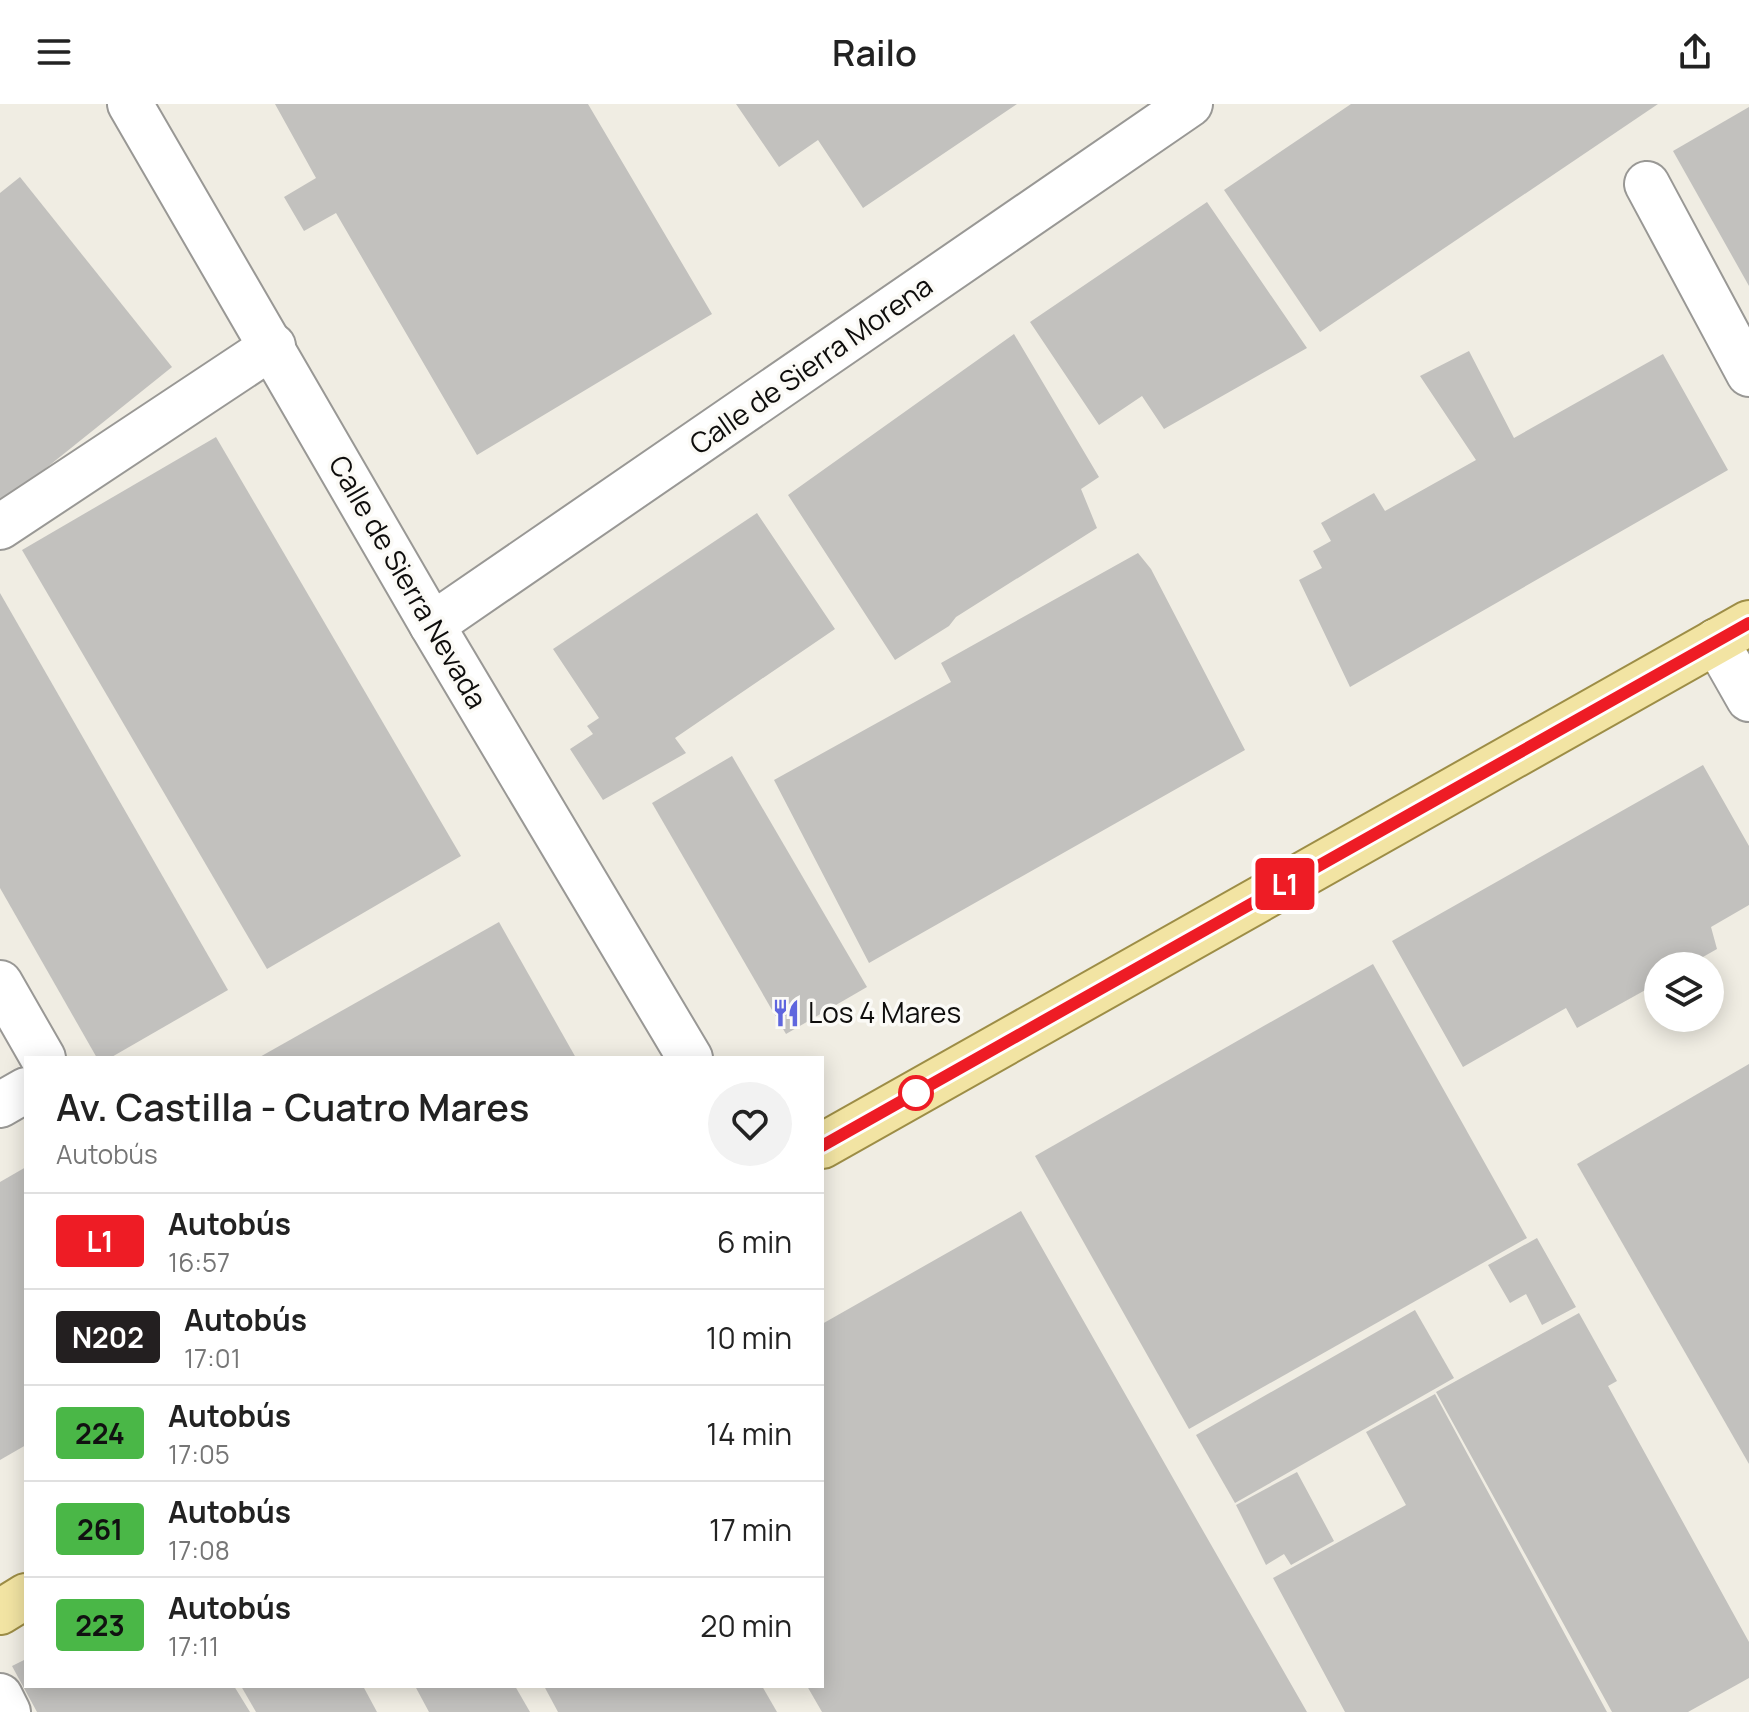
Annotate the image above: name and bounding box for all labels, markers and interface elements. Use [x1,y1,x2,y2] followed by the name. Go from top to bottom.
[832,28,917,77] text: Railo
[32,30,76,74] icon: menu
[1673,30,1717,74] icon: share
[681,266,939,462] street label: Calle de Sierra Morena
[321,448,497,715] street label: Calle de Sierra Nevada
[1249,858,1321,910] line badge: L1
[1271,865,1299,903] text: L1
[1644,952,1724,1032] map controls
[1644,952,1724,1032] button: layers
[808,993,961,1031] place label: Los 4 Mares
[771,998,801,1028] restaurant icon: Los 4 Mares
[899,1076,933,1110] unlabelled marker
[56,1080,529,1132] text: Av. Castilla - Cuatro Mares
[708,1082,792,1166] button: heart
[56,1136,158,1172] text: Autobús
[168,1203,291,1244] text: Autobús
[717,1221,792,1262] text: 6 min
[86,1222,114,1260] text: L1
[168,1244,230,1280] text: 16:57
[184,1299,307,1340] text: Autobús
[706,1317,792,1358] text: 10 min
[72,1318,144,1356] text: N202
[184,1340,241,1376] text: 17:01
[168,1395,291,1436] text: Autobús
[706,1413,792,1454] text: 14 min
[75,1414,125,1452] text: 224
[168,1436,230,1472] text: 17:05
[168,1491,291,1532] text: Autobús
[709,1509,792,1550] text: 17 min
[77,1510,123,1548] text: 261
[168,1532,230,1568] text: 17:08
[168,1587,291,1628] text: Autobús
[700,1605,792,1646] text: 20 min
[75,1606,125,1644] text: 223
[168,1628,219,1664] text: 17:11

